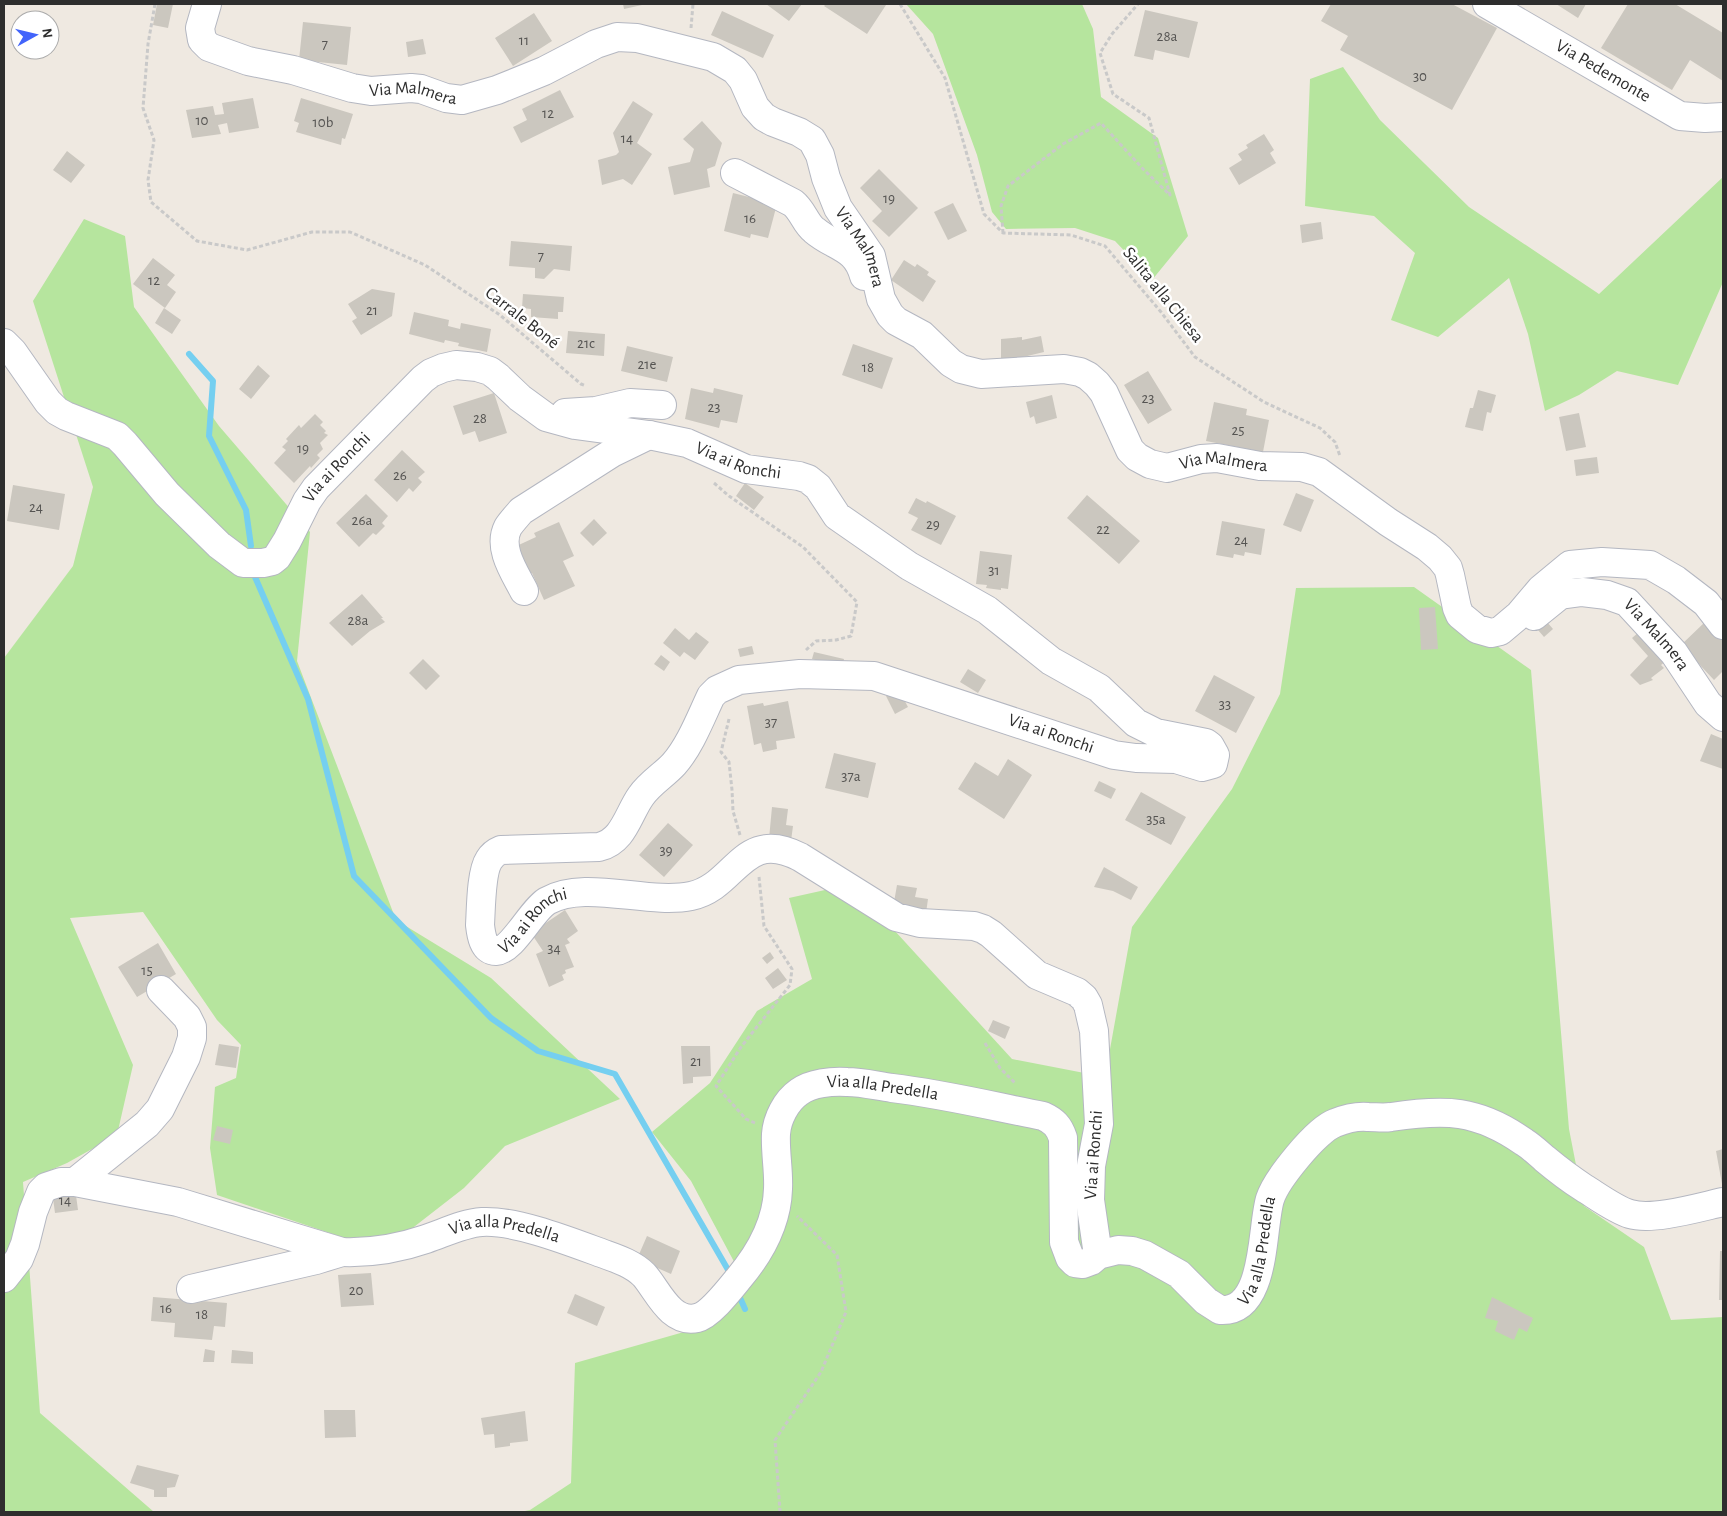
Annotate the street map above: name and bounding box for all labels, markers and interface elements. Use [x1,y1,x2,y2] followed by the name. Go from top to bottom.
[10,10,60,60] north arrow
[39,28,54,39] text: N
[1157,29,1177,44] house number: 28a
[519,33,529,48] house number: 11
[322,37,328,52] house number: 7
[1552,37,1654,106] street label: Via Pedemonte
[1413,69,1427,84] house number: 30
[368,79,458,108] street label: Via Malmera
[542,106,554,121] house number: 12
[195,113,209,128] house number: 10
[313,115,334,130] house number: 10b
[621,131,633,146] house number: 14
[883,191,895,206] house number: 19
[831,204,887,289] street label: Via Malmera
[744,211,756,226] house number: 16
[1119,244,1207,346] street label: Salita alla Chiesa
[538,249,544,264] house number: 7
[148,273,160,288] house number: 12
[482,284,562,352] street label: Carrale Boné
[366,303,378,318] house number: 21
[577,336,595,351] house number: 21c
[638,357,657,372] house number: 21e
[862,360,874,375] house number: 18
[1141,391,1155,406] house number: 23
[707,400,721,415] house number: 23
[473,411,487,426] house number: 28
[1231,423,1245,438] house number: 25
[300,429,374,506] street label: Via ai Ronchi
[693,439,782,483] street label: Via ai Ronchi
[297,441,309,456] house number: 19
[1177,449,1268,475] street label: Via Malmera
[393,468,407,483] house number: 26
[29,500,43,515] house number: 24
[352,513,372,528] house number: 26a
[926,517,940,532] house number: 29
[1096,522,1110,537] house number: 22
[1234,533,1248,548] house number: 24
[988,563,1000,578] house number: 31
[1620,595,1692,674] street label: Via Malmera
[348,613,368,628] house number: 28a
[1219,697,1231,712] house number: 33
[1006,711,1096,757] street label: Via ai Ronchi
[765,715,777,730] house number: 37
[841,769,861,784] house number: 37a
[1146,812,1166,827] house number: 35a
[659,843,673,858] house number: 39
[495,885,569,958] street label: Via ai Ronchi
[547,941,561,956] house number: 34
[141,963,153,978] house number: 15
[690,1054,702,1069] house number: 21
[826,1073,940,1104] street label: Via alla Predella
[1082,1110,1106,1200] street label: Via ai Ronchi
[59,1193,71,1208] house number: 14
[1235,1194,1279,1310] street label: Via alla Predella
[447,1213,562,1246] street label: Via alla Predella
[349,1283,363,1298] house number: 20
[160,1301,172,1316] house number: 16
[196,1307,208,1322] house number: 18

